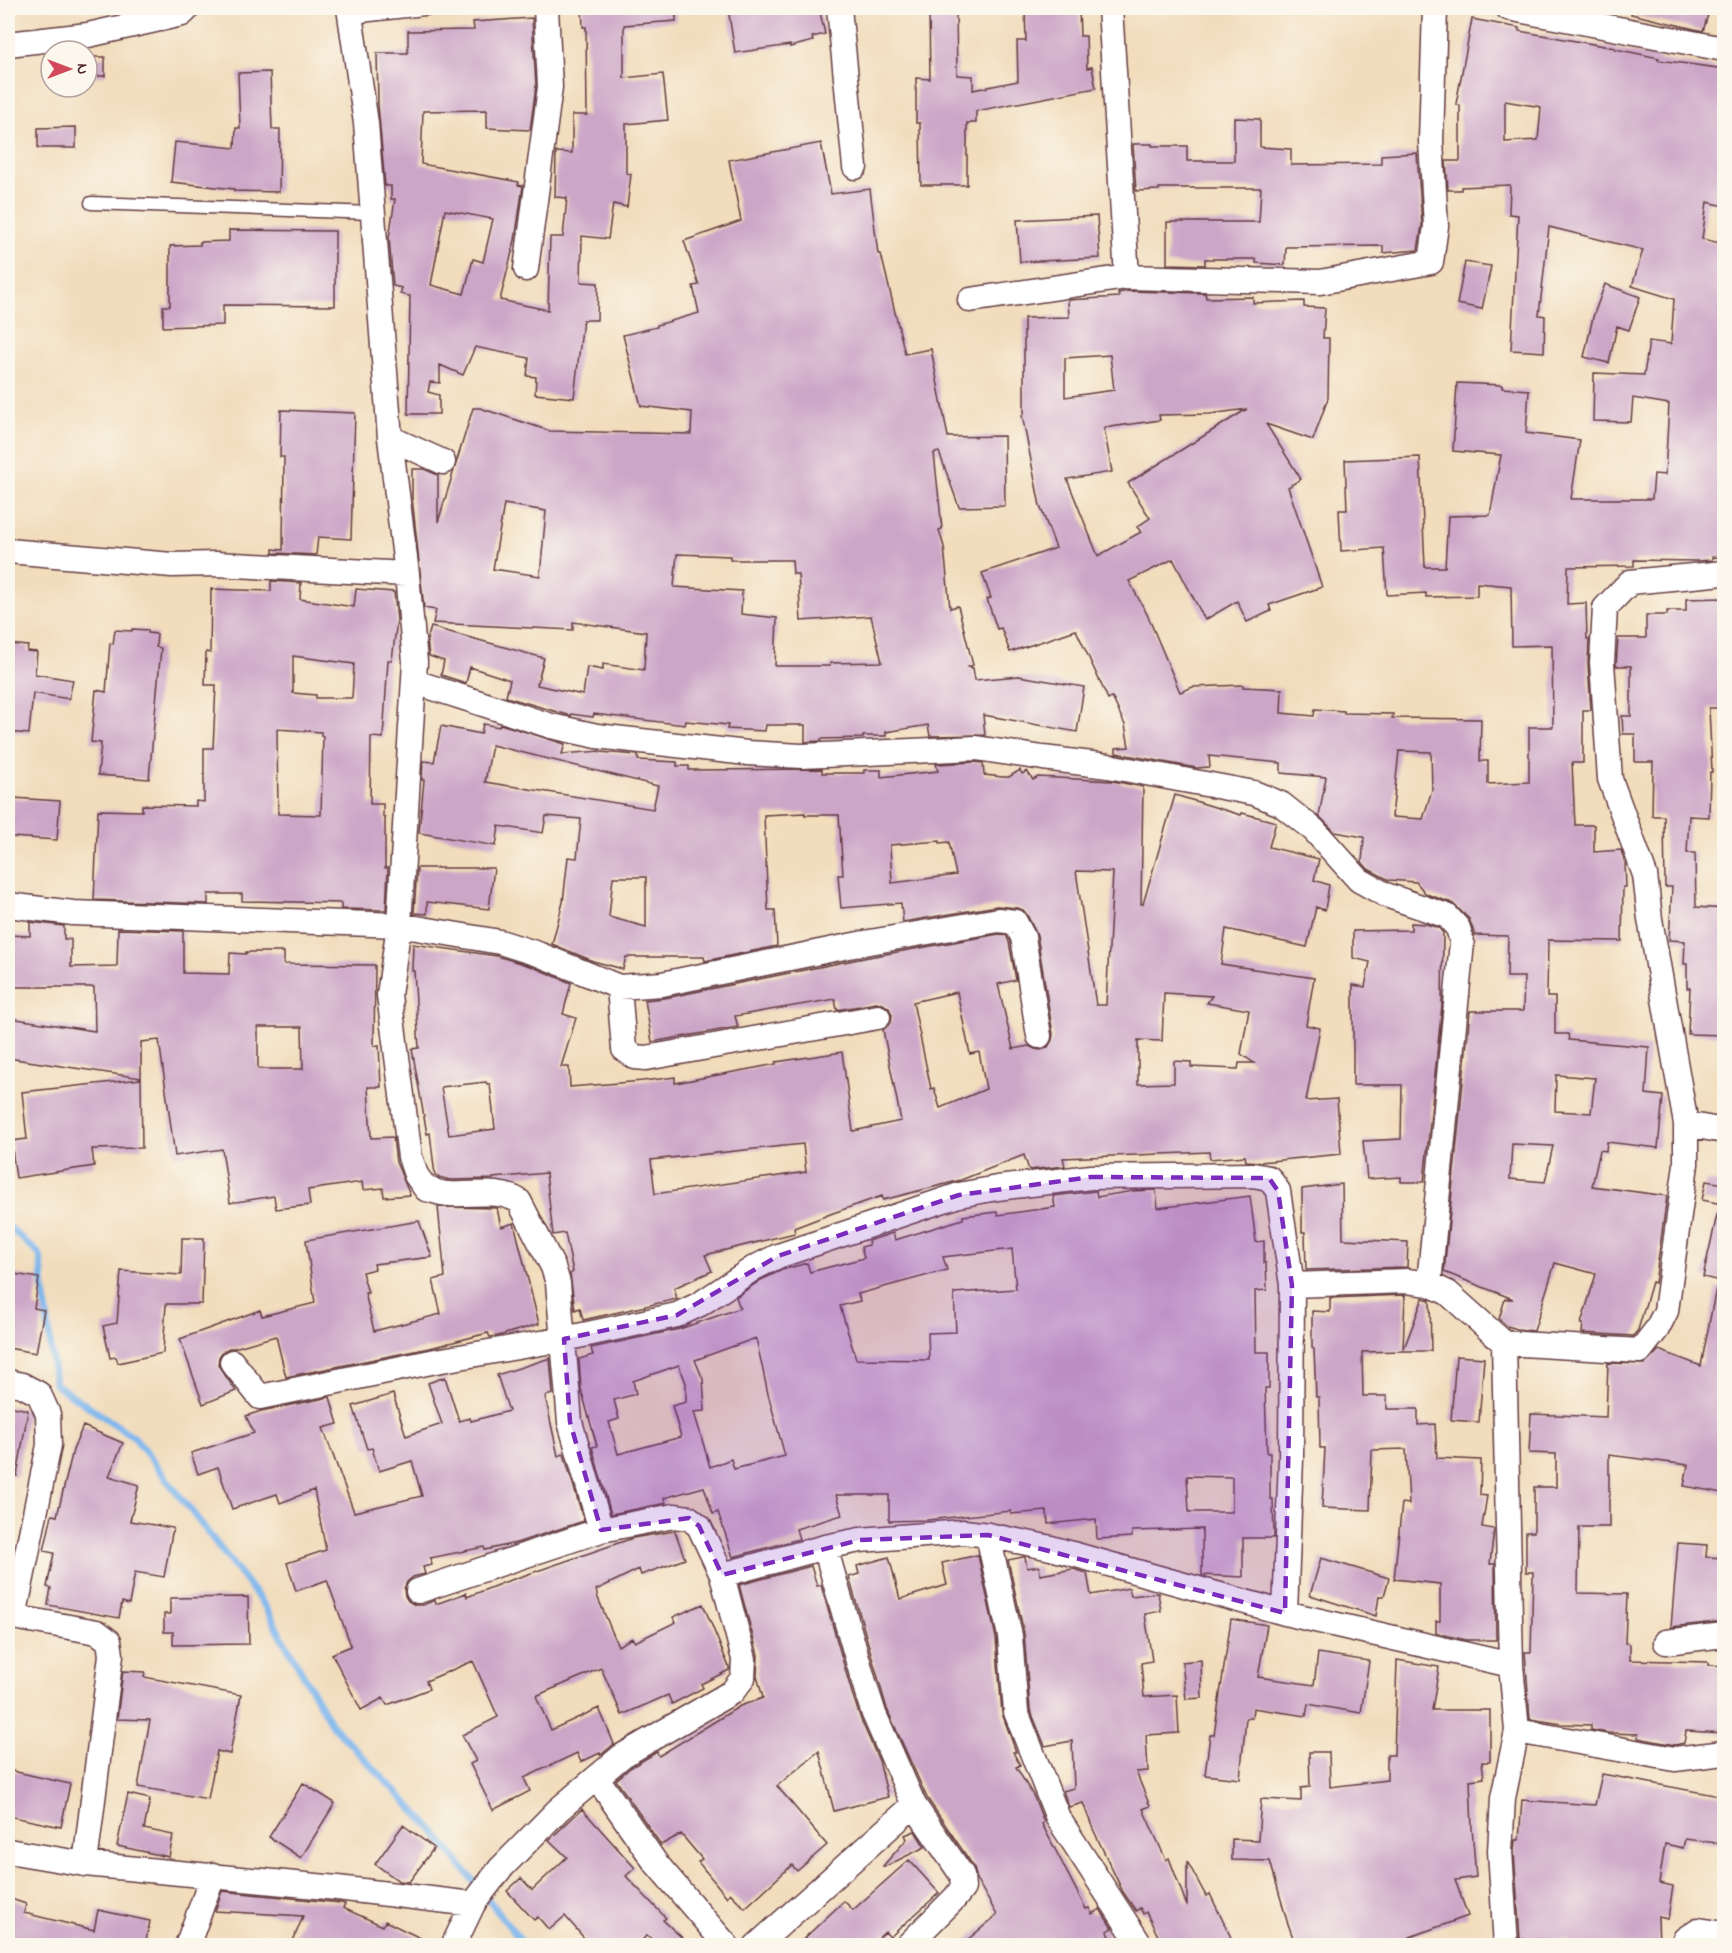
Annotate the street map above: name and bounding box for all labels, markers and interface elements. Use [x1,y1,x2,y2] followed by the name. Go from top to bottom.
[39,39,99,99] north arrow
[70,64,94,75] text: N

